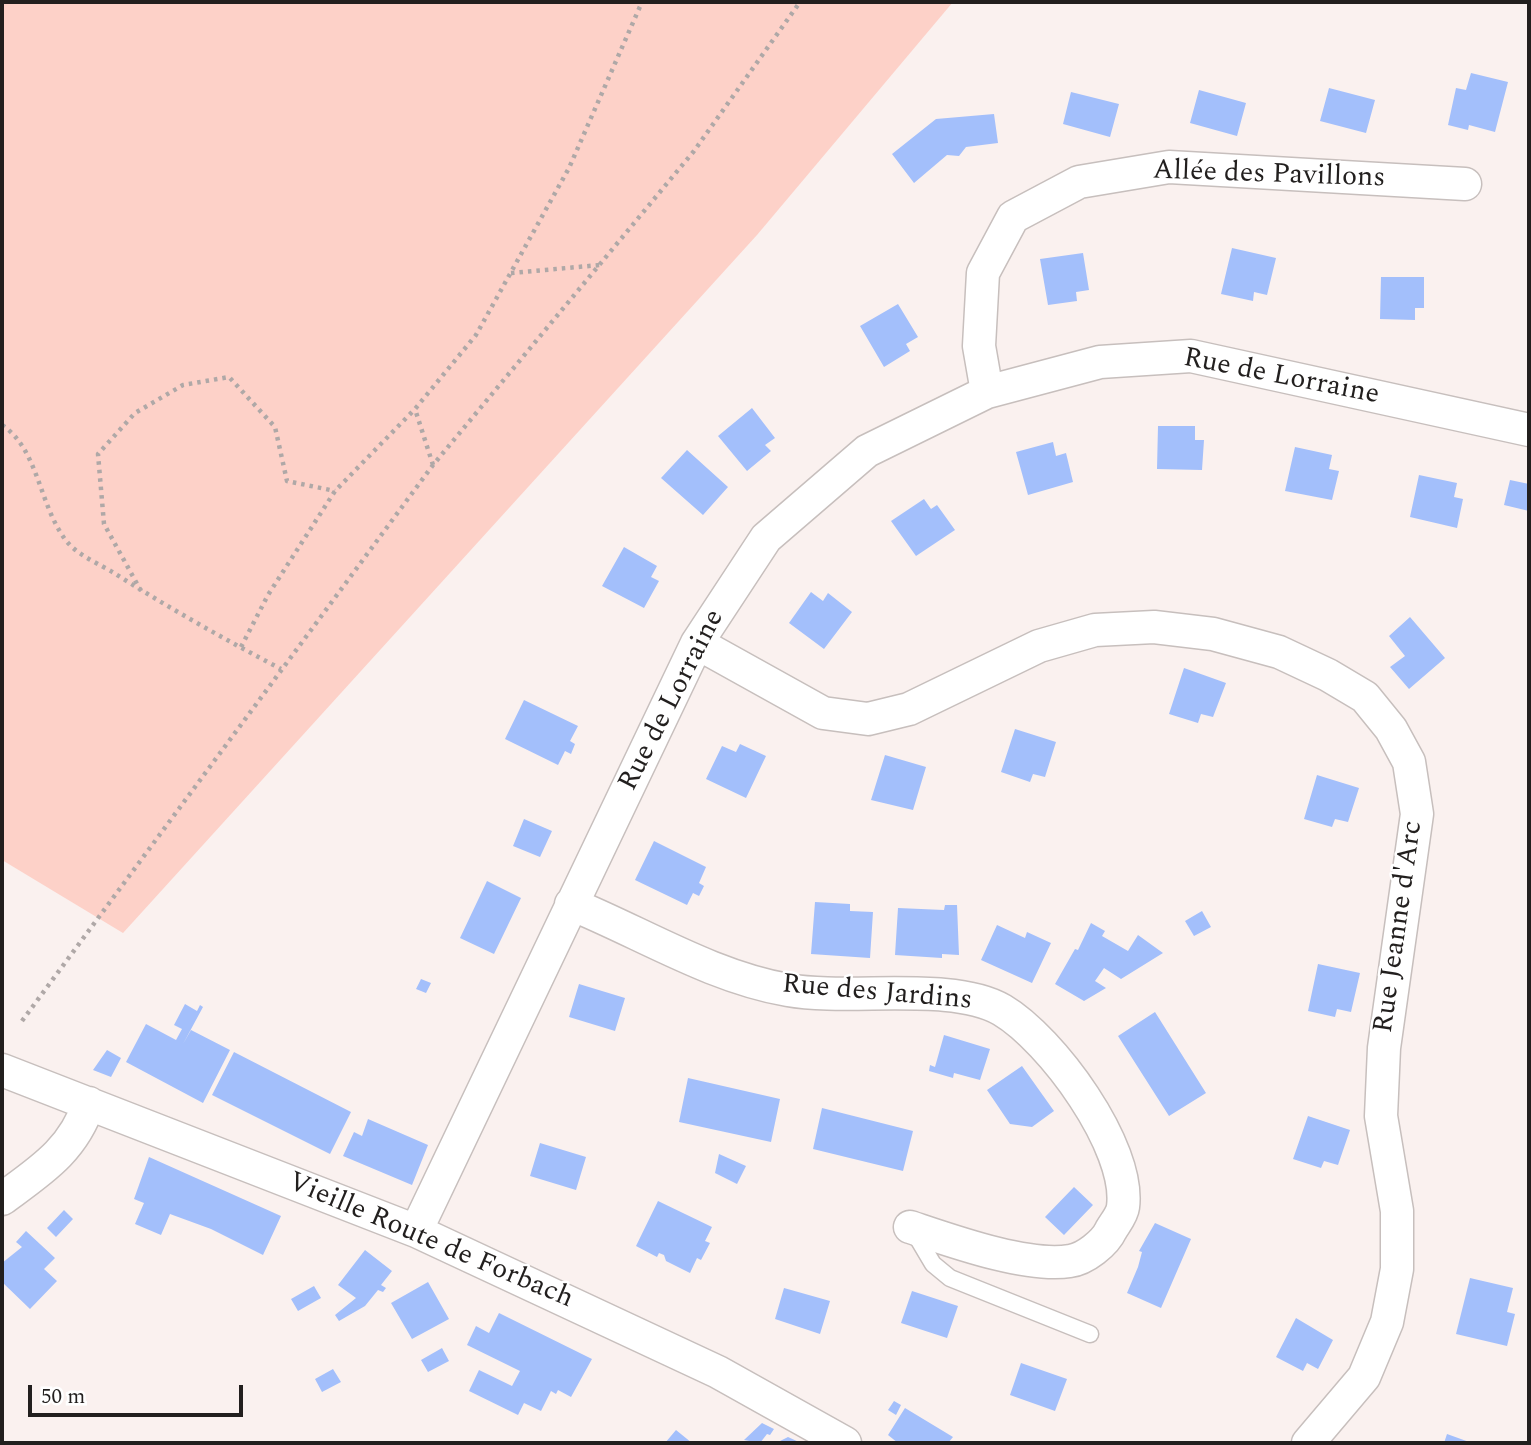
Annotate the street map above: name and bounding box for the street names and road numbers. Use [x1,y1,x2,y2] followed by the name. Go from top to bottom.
[1152,155,1386,197] street label: Allée des Pavillons
[1180,343,1382,413] street label: Rue de Lorraine
[613,605,733,797] street label: Rue de Lorraine
[1368,819,1432,1035] street label: Rue Jeanne d'Arc
[781,969,973,1019] street label: Rue des Jardins
[282,1167,578,1317] street label: Vieille Route de Forbach

